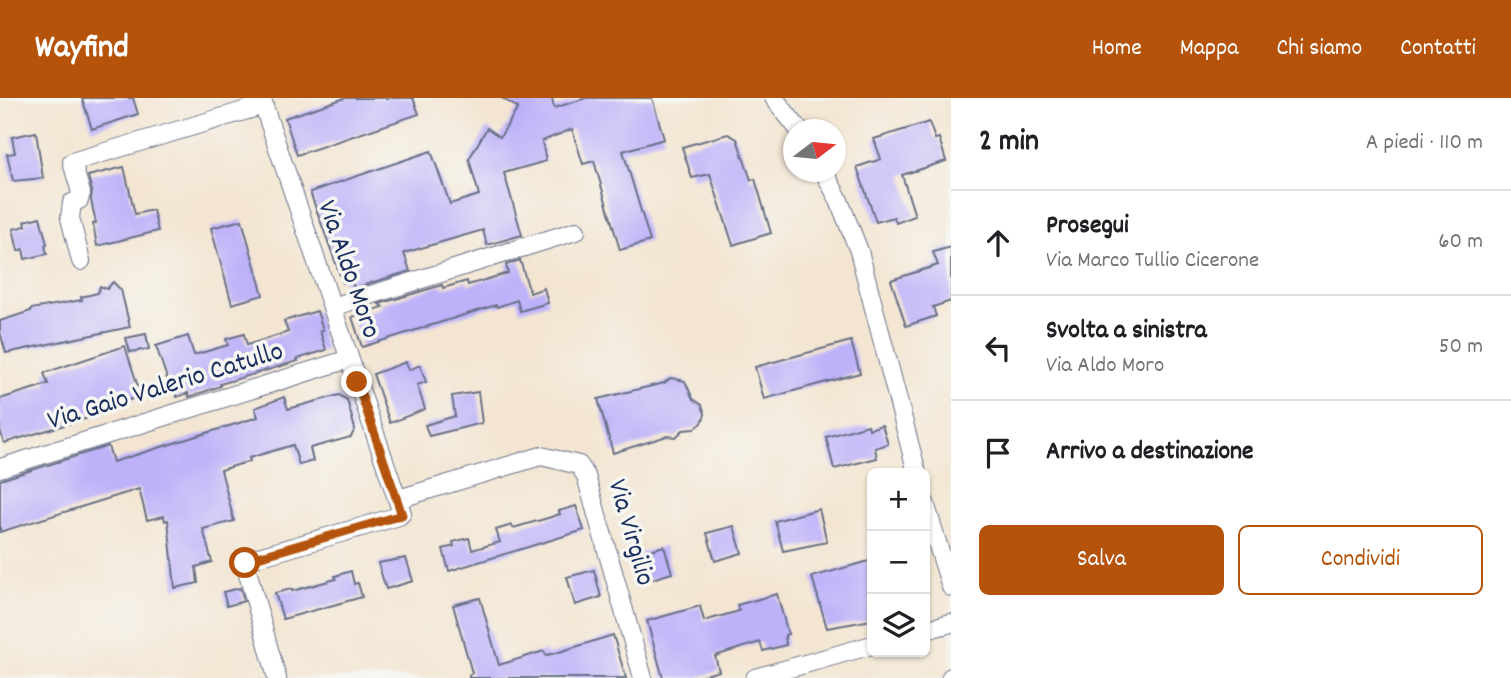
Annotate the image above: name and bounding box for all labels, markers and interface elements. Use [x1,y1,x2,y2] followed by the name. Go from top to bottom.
[35,26,129,73] text: Wayfind
[1092,32,1142,66] text: Home
[1180,32,1239,66] text: Mappa
[1277,32,1362,66] text: Chi siamo
[1400,32,1476,66] text: Contatti
[783,119,846,182] north arrow
[979,122,1039,165] text: 2 min
[1366,127,1483,160] text: A piedi · 110 m
[305,195,389,345] street label: Via Aldo Moro
[1046,208,1129,245] text: Prosegui
[979,224,1017,262] icon: ahead
[1438,226,1483,259] text: 60 m
[1046,245,1259,278] text: Via Marco Tullio Cicerone
[1046,313,1207,350] text: Svolta a sinistra
[979,329,1017,367] icon: left
[1439,331,1483,364] text: 50 m
[43,333,289,443] street label: Via Gaio Valerio Catullo
[1046,350,1164,383] text: Via Aldo Moro
[341,366,372,397] route end
[979,434,1017,472] icon: arrive
[1046,434,1254,471] text: Arrivo a destinazione
[867,468,930,657] map controls
[867,468,930,531] button: +
[595,475,663,591] street label: Via Virgilio
[979,525,1224,595] button: Salva
[1238,525,1483,595] button: Condividi
[867,531,930,594] button: −
[229,547,260,578] route start
[867,594,930,657] button: layers

